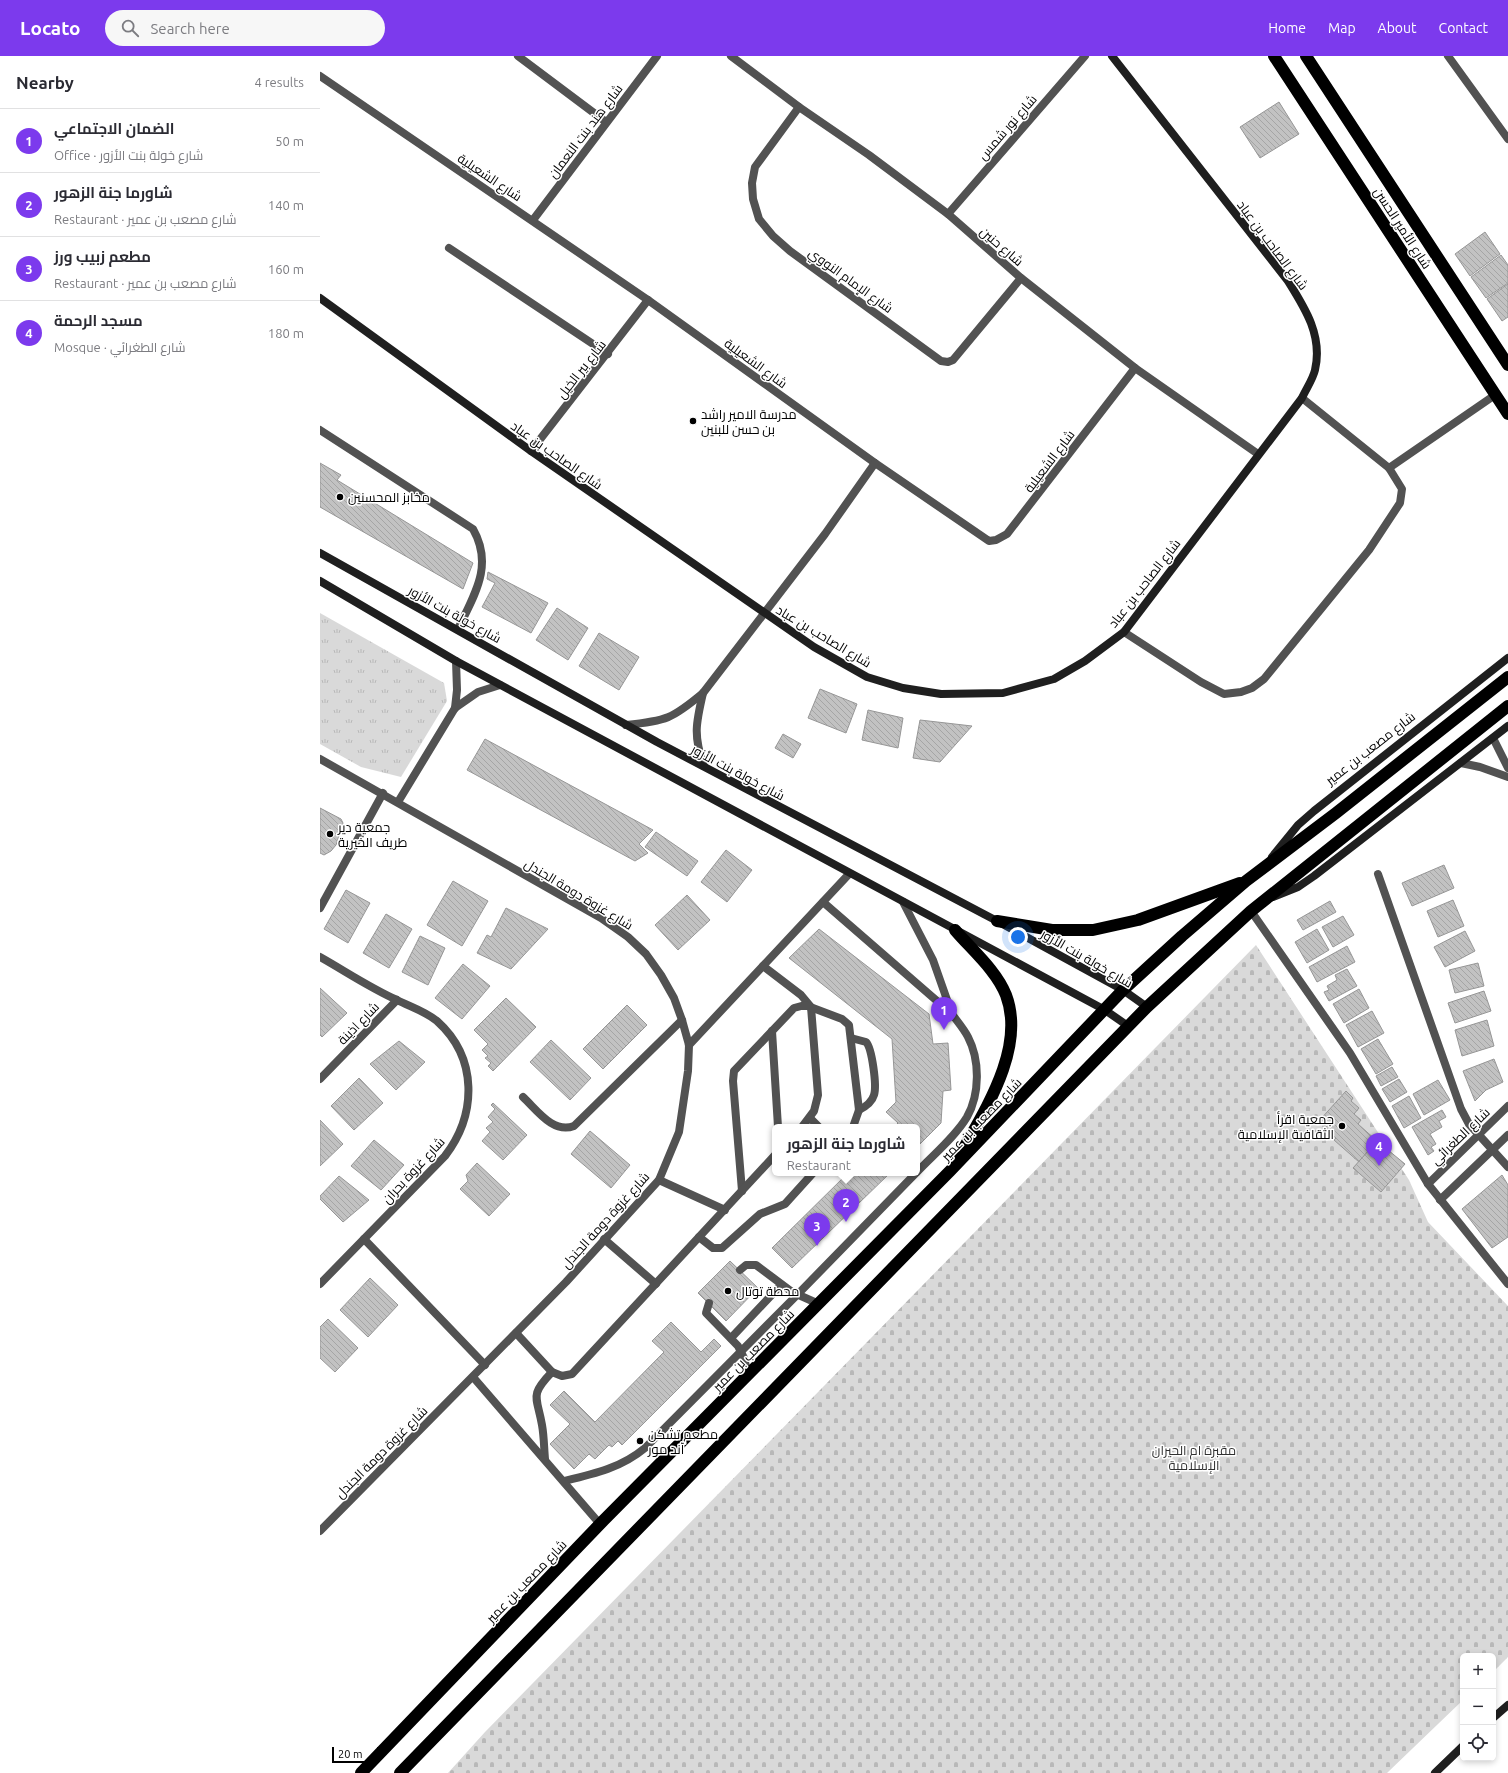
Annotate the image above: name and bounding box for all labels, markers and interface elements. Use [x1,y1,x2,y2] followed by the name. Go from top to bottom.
[105,10,385,46] search box
[20,17,81,39] text: Locato
[119,17,141,39] icon: search
[151,20,230,37] text: Search here
[1268,20,1306,36] text: Home
[1328,20,1356,36] text: Map
[1378,20,1417,36] text: About
[1439,20,1488,36] text: Contact
[16,73,74,92] text: Nearby
[254,75,304,89] text: 4 results
[545,81,626,182] street label: شارع هند بنت النعمان
[975,92,1040,164] street label: شارع نور شمس
[54,120,174,137] text: الضمان الاجتماعي
[25,134,33,148] text: 1
[275,134,304,148] text: 50 m
[54,148,203,162] text: Office · شارع خولة بنت الأزور
[454,151,525,205] street label: شارع الشعيلية
[54,184,173,201] text: شاورما جنة الزهور
[1370,185,1434,272] street label: شارع الأمير الحسن
[25,198,33,212] text: 2
[268,198,304,212] text: 140 m
[1233,198,1311,294] street label: شارع الصاحب بن عباد
[54,212,237,226] text: Restaurant · شارع مصعب بن عمير
[976,224,1026,270] street label: شارع حنين
[804,245,896,318] street label: شارع الإمام النووي
[54,248,151,265] text: مطعم زبيب ورز
[25,262,33,276] text: 3
[268,262,304,276] text: 160 m
[54,276,237,290] text: Restaurant · شارع مصعب بن عمير
[54,312,143,329] text: مسجد الرحمة
[25,326,33,340] text: 4
[268,326,304,340] text: 180 m
[721,336,790,392] street label: شارع الشعيلية
[554,337,610,402] street label: شارع بير الخيل
[54,340,186,354] text: Mosque · شارع الطغرائي
[701,407,797,437] place label: مدرسة الامير راشد بن حسن للبنين
[688,416,698,426] marker: مدرسة الامير راشد بن حسن للبنين
[508,418,605,493] street label: شارع الصاحب بن عباد
[1021,427,1078,496] street label: شارع الشعيلية
[348,490,430,505] place label: مخابز المحسنين
[335,492,345,502] marker: مخابز المحسنين
[1105,536,1184,631] street label: شارع الصاحب بن عباد
[404,582,504,647] street label: شارع خولة بنت الأزور
[773,602,874,672] street label: شارع الصاحب بن عباد
[1322,709,1419,789] street label: شارع مصعب بن عمير
[687,741,787,804] street label: شارع خولة بنت الأزور
[337,820,407,850] place label: جمعية دير طريف الخيرية
[325,829,335,839] marker: جمعية دير طريف الخيرية
[521,856,636,934] street label: شارع غزوة دومة الجندل
[1037,926,1135,992] street label: شارع خولة بنت الأزور
[1008,927,1028,947] your location
[931,997,957,1030] pin: 1
[335,999,383,1048] street label: شارع اذينة
[937,1075,1025,1165] street label: شارع مصعب بن عمير
[1428,1105,1495,1170] street label: شارع الطغرائي
[1238,1111,1334,1143] place label: جمعية اقرأ الثقافية الإسلامية
[1337,1121,1347,1131] marker: جمعية اقرأ الثقافية الإسلامية
[772,1124,920,1176] popup
[1366,1133,1392,1166] pin: 4
[379,1134,448,1207] street label: شارع غزوة بحران
[787,1135,905,1152] text: شاورما جنة الزهور
[787,1158,851,1172] text: Restaurant
[558,1169,653,1272] street label: شارع غزوة دومة الجندل
[833,1189,859,1222] pin: 2
[804,1213,830,1246] pin: 3
[736,1284,799,1300] place label: محطة توتال
[723,1286,733,1296] marker: محطة توتال
[709,1306,798,1396] street label: شارع مصعب بن عمير
[332,1403,431,1502] street label: شارع غزوة دومة الجندل
[647,1427,718,1457] place label: مطعم تشكن آند مور
[635,1436,645,1446] marker: مطعم تشكن آند مور
[1152,1443,1236,1474] park label: مقبرة ام الحيران الإسلامية
[482,1537,570,1627] street label: شارع مصعب بن عمير
[1460,1653,1496,1761] map controls
[1460,1653,1496,1689] button: +
[1460,1689,1496,1725] button: −
[1460,1725,1496,1761] button: locate
[332,1745,379,1764] scale bar
[338,1748,362,1760] text: 20 m

